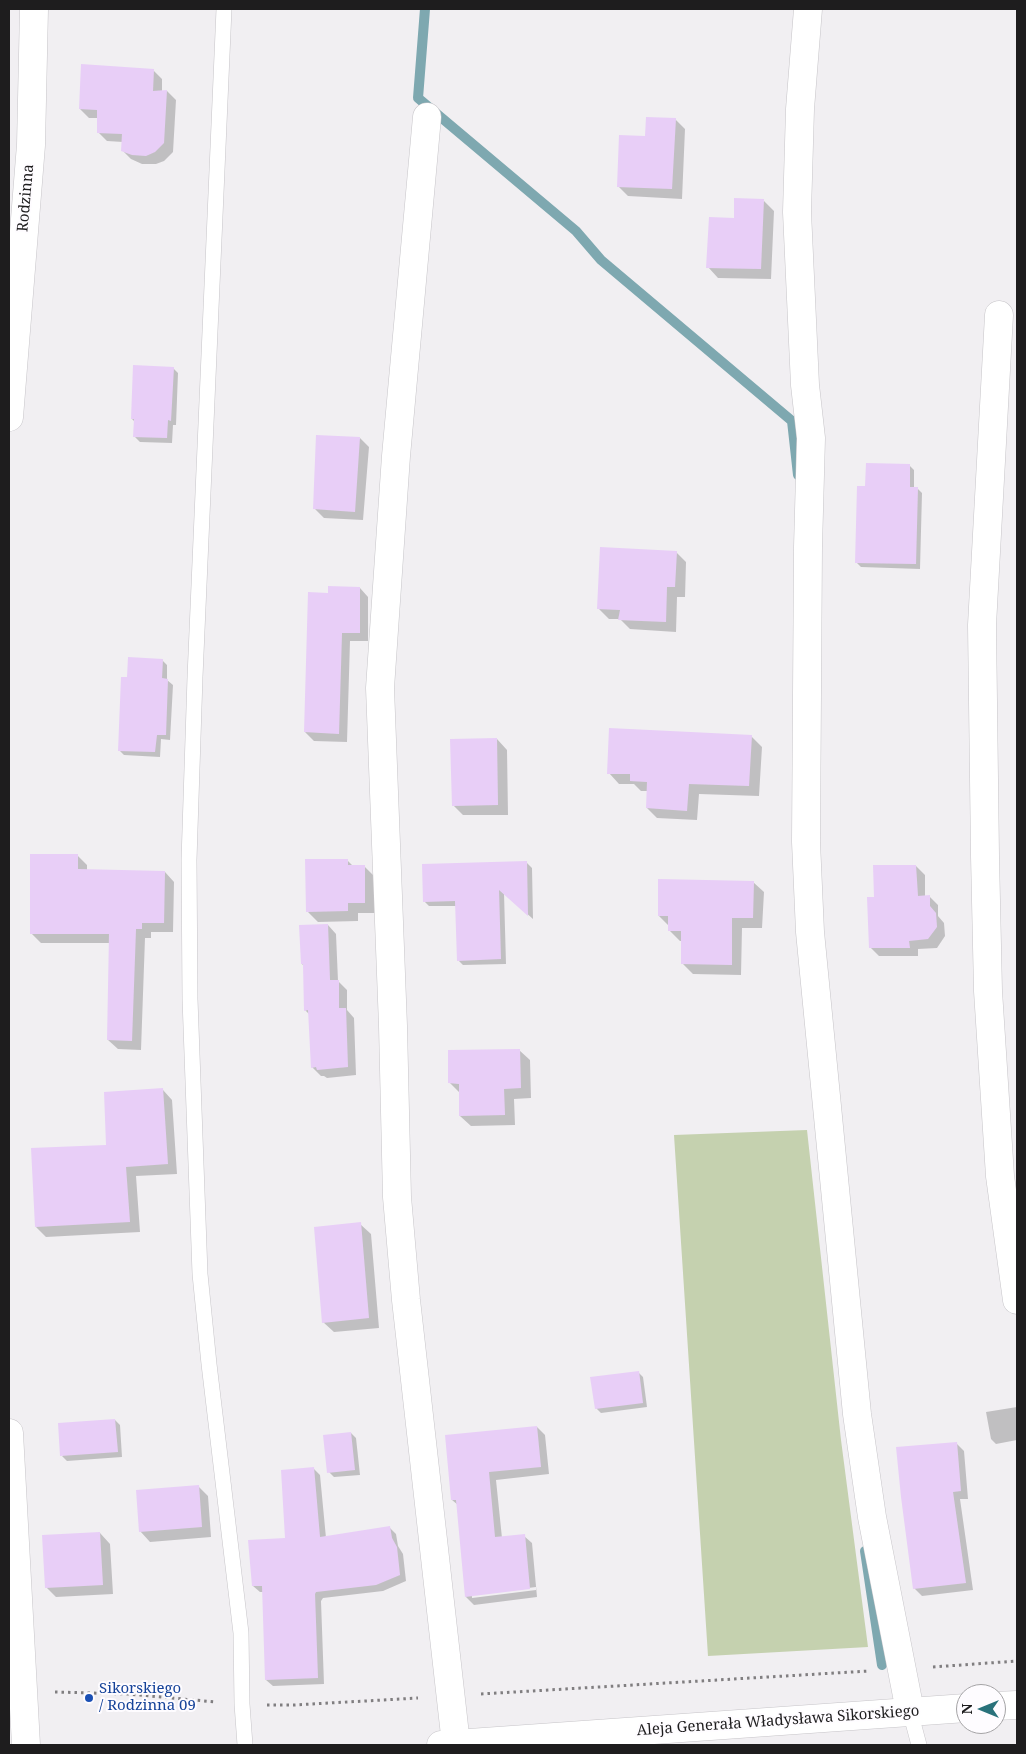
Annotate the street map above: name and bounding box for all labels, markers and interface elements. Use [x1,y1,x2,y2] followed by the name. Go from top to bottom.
[14,163,38,233] street label: Rodzinna
[99,1680,196,1715] place label: Sikorskiego / Rodzinna 09
[956,1684,1006,1734] north arrow
[83,1692,95,1704] marker: Sikorskiego / Rodzinna 09
[636,1702,920,1740] street label: Aleja Generała Władysława Sikorskiego
[957,1703,976,1715] text: N

